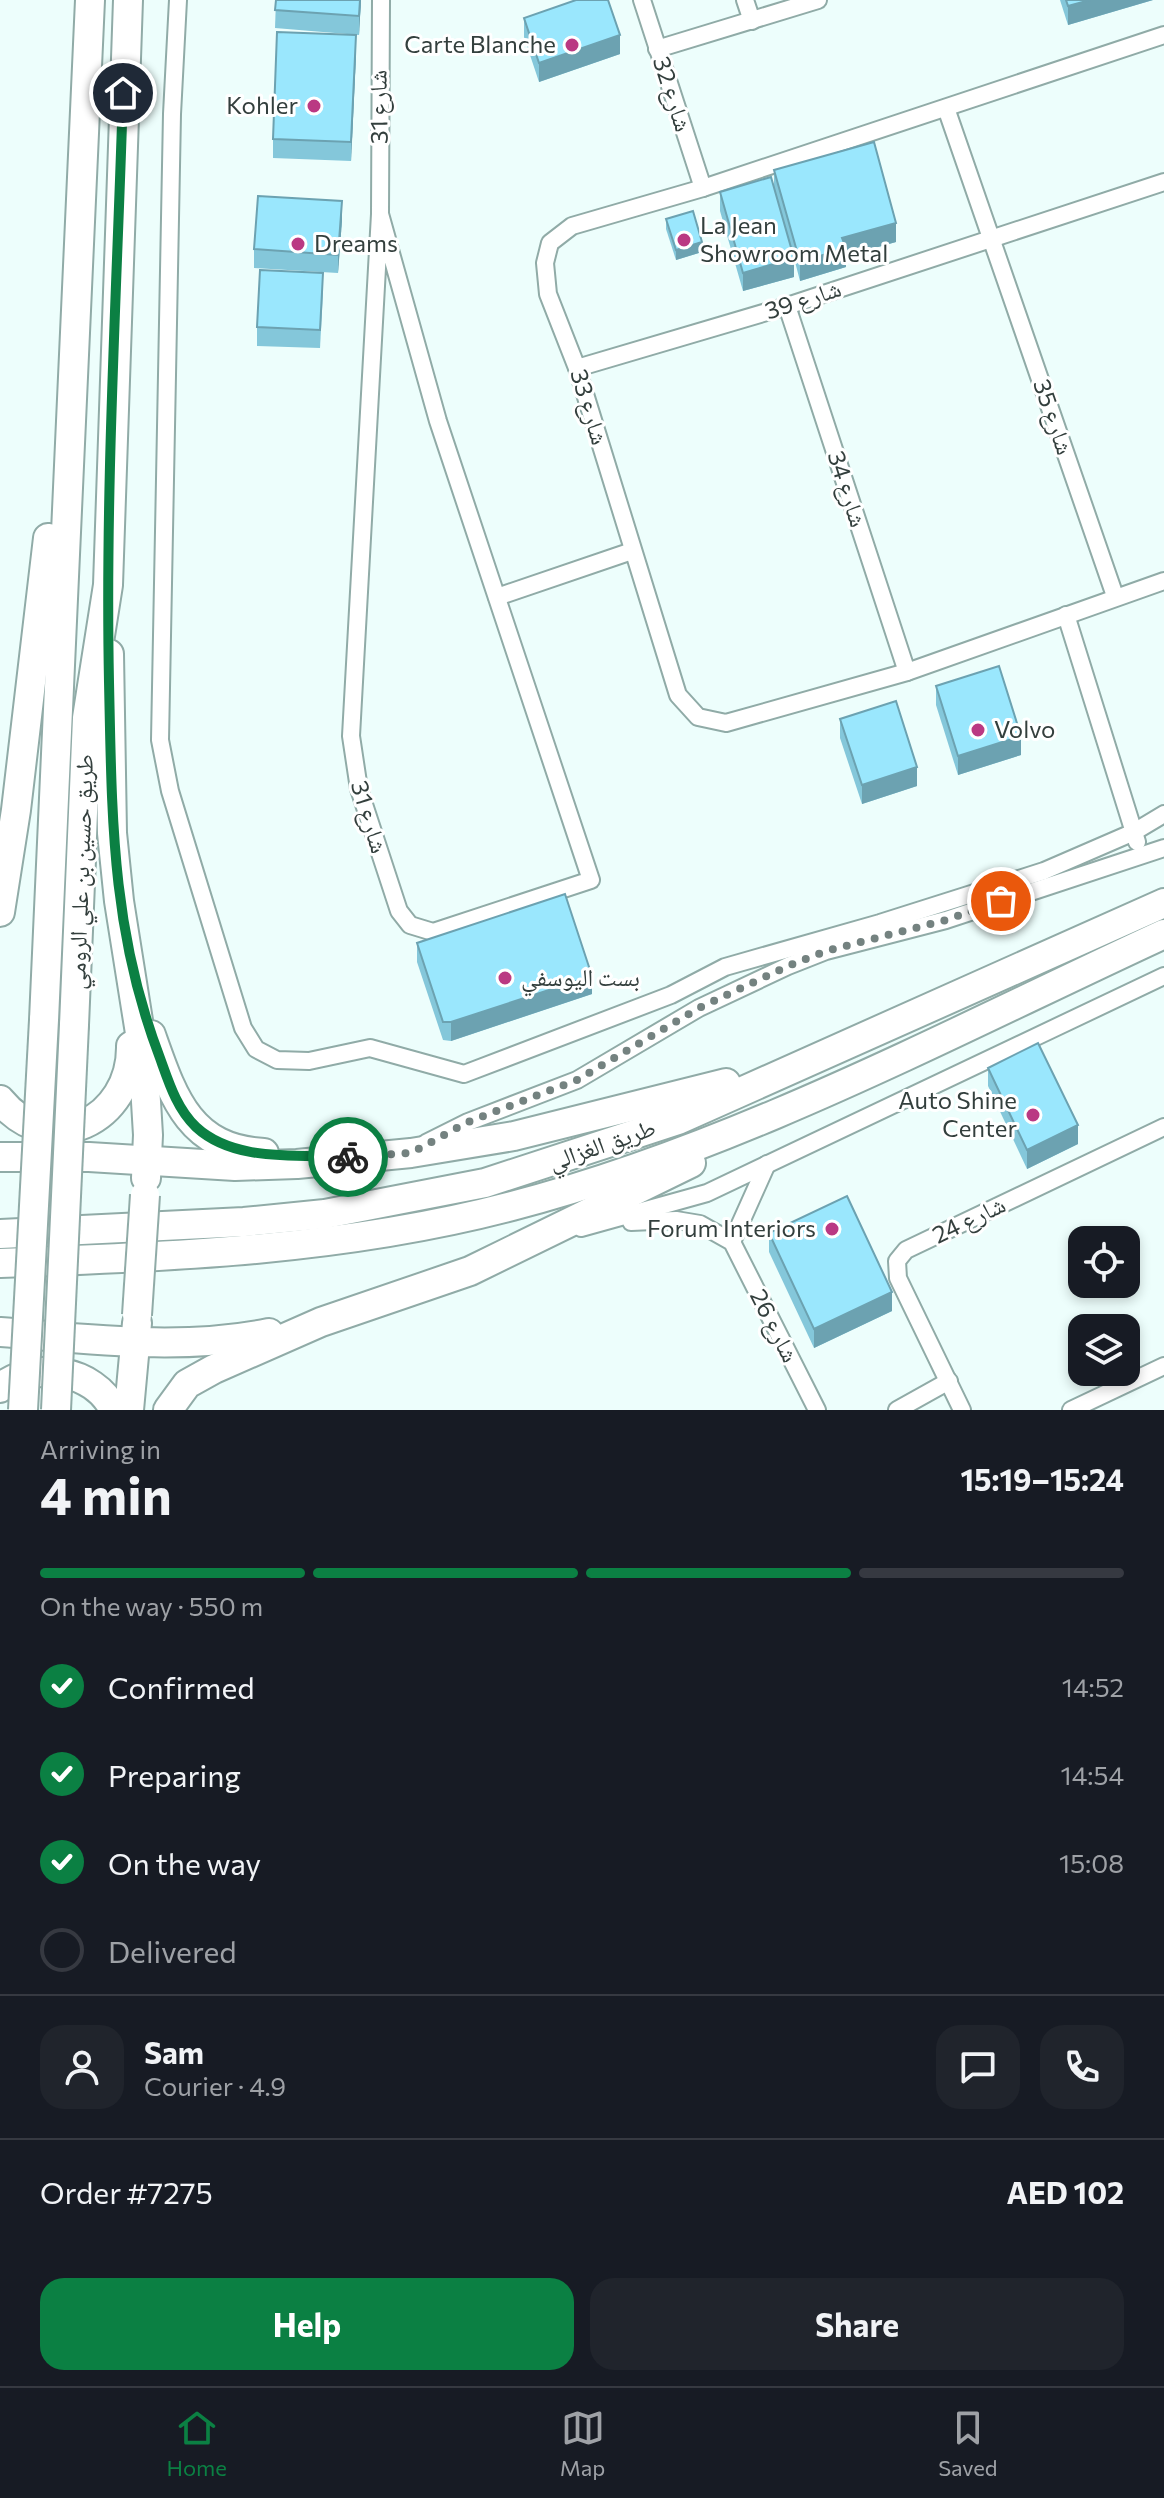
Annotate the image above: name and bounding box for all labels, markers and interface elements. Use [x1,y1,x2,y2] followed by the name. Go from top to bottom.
[404,29,556,58] place label: Carte Blanche
[563,36,581,54] marker: Carte Blanche
[646,52,699,135] street label: 32 شارع
[89,59,157,127] pin
[362,70,395,144] street label: شارع 31
[101,71,145,115] icon: home
[226,90,298,119] place label: Kohler
[305,97,323,115] marker: Kohler
[700,210,888,267] place label: La Jean Showroom Metal
[314,228,398,257] place label: Dreams
[675,231,693,249] marker: La Jean Showroom Metal
[289,235,307,253] marker: Dreams
[761,273,845,326] street label: شارع 39
[563,365,616,448] street label: شارع 33
[1026,375,1081,459] street label: شارع 35
[821,447,874,531] street label: شارع 34
[994,714,1055,743] place label: Volvo
[969,721,987,739] marker: Volvo
[61,754,104,990] street label: طريق حسين بن علي الرومي
[344,777,395,857] street label: شارع 31
[967,867,1035,935] pin
[979,879,1023,923] icon: bag
[521,962,640,997] place label: بست اليوسفي
[496,969,514,987] marker: بست اليوسفي
[898,1085,1017,1142] place label: Auto Shine Center
[1024,1106,1042,1124] marker: Auto Shine Center
[544,1112,661,1181] street label: طريق الغزالي
[308,1117,388,1197] courier
[326,1135,370,1179] icon: bike
[927,1189,1010,1250] street label: شارع 24
[647,1213,816,1242] place label: Forum Interiors
[823,1220,841,1238] marker: Forum Interiors
[1068,1226,1140,1386] map controls
[1068,1226,1140,1298] button: locate
[743,1284,806,1368] street label: شارع 26
[1068,1314,1140,1386] button: layers
[40,1433,161,1464] text: Arriving in
[960,1460,1124,1497] text: 15:19–15:24
[40,1462,172,1526] text: 4 min
[40,1590,263,1621] text: On the way · 550 m
[40,1664,84,1708] icon: check
[108,1668,255,1705] text: Confirmed
[1062,1671,1124,1702] text: 14:52
[40,1752,84,1796] icon: check
[108,1756,241,1793] text: Preparing
[1061,1759,1124,1790] text: 14:54
[40,1840,84,1884] icon: check
[108,1844,261,1881] text: On the way
[1059,1847,1124,1878] text: 15:08
[108,1932,237,1969] text: Delivered
[40,2025,124,2109] button: person
[936,2025,1020,2109] button: chat
[1040,2025,1124,2109] button: phone
[144,2033,204,2070] text: Sam
[144,2070,286,2101] text: Courier · 4.9
[40,2173,213,2210] text: Order #7275
[1006,2173,1124,2210] text: AED 102
[40,2278,574,2370] button: Help
[590,2278,1124,2370] button: Share
[166,2406,227,2481] tab: Home
[560,2406,605,2481] tab: Map
[938,2406,998,2481] tab: Saved

